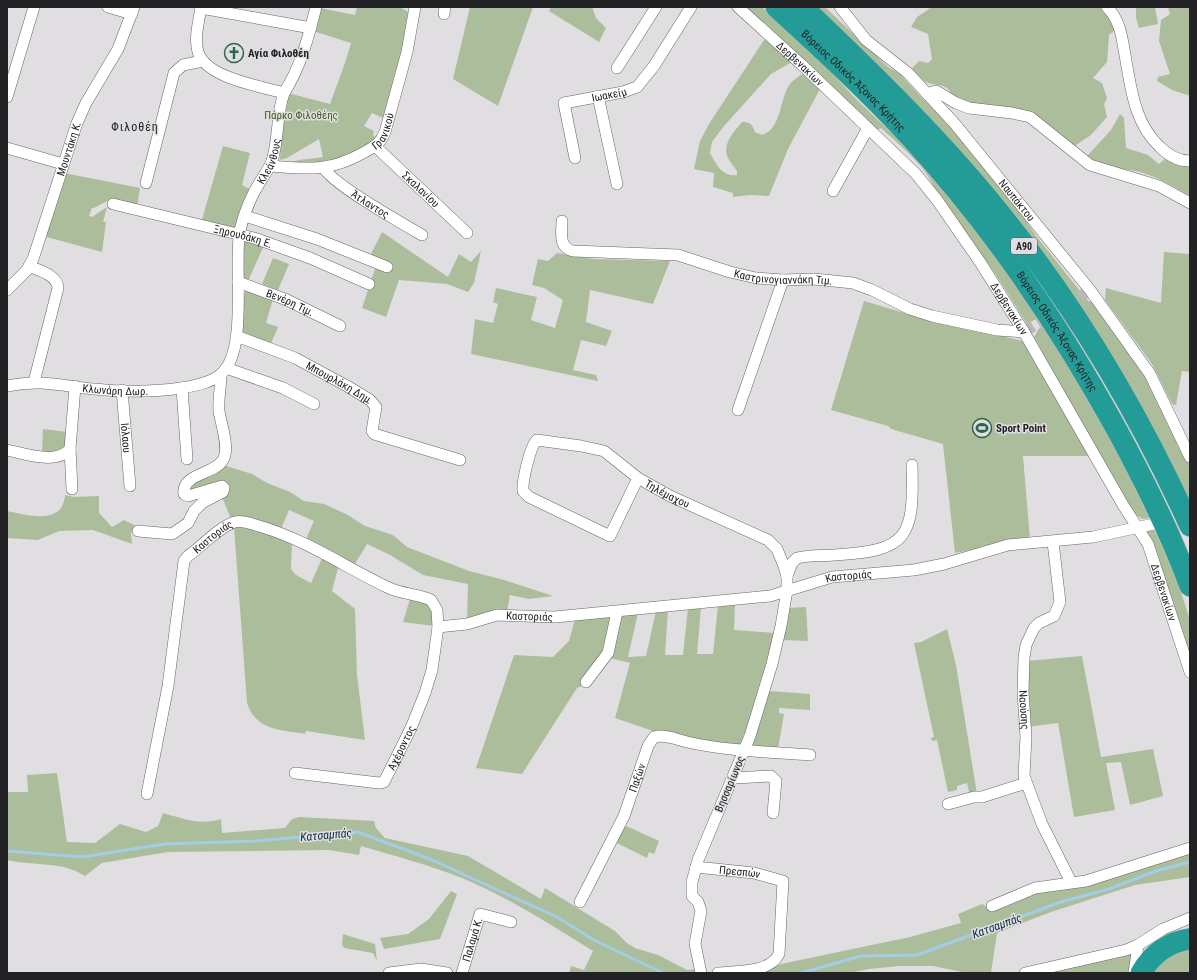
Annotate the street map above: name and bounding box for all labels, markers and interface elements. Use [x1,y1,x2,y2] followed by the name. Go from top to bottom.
[799,27,908,134] street label: Βόρειος Οδικός Άξονας Κρήτης
[774,39,827,89] street label: Δερβενακίων
[223,42,245,64] church icon: Αγία Φιλοθέη
[248,47,309,60] place label: Αγία Φιλοθέη
[591,85,629,104] street label: Ιωακείμ
[264,109,338,122] park label: Πάρκο Φιλοθέης
[369,111,396,152] street label: Γρανικού
[54,119,84,177] street label: Μουντάκη Κ.
[111,120,159,134] district label: Φιλοθέη
[254,138,283,186] street label: Κλεάνθους
[400,169,442,210] street label: Σκαλανίου
[996,177,1038,224] street label: Ναυπάκτου
[349,187,392,221] street label: Άτλαντος
[213,222,274,251] street label: Ξηρουδάκη Ε.
[1011,238,1037,254] road number: Α90
[733,267,833,287] street label: Καστρινογιαννάκη Τιμ.
[1014,269,1100,394] street label: Βόρειος Οδικός Άξονας Κρήτης
[988,280,1031,338] street label: Δερβενακίων
[264,286,316,319] street label: Βενέρη Τιμ.
[304,359,377,406] street label: Μπουρλάκη Δημ.
[82,381,149,398] street label: Κλωνάρη Δωρ.
[971,417,993,439] sports icon: Sport Point
[118,422,134,453] street label: Ιόλαου
[996,422,1047,435] place label: Sport Point
[643,477,692,510] street label: Τηλέμαχου
[190,517,235,556] street label: Καστοριάς
[1148,562,1179,623] street label: Δερβενακίων
[824,567,872,585] street label: Καστοριάς
[506,609,553,623] street label: Καστοριάς
[1016,690,1032,730] street label: Ναούσης
[385,723,418,772] street label: Αχέροντος
[712,754,748,814] street label: Βησσαρίωνος
[626,761,648,794] street label: Παξών
[300,826,353,844] water label: Κατσαμπάς
[719,863,762,881] street label: Πρεσπών
[970,910,1024,941] water label: Κατσαμπάς
[459,916,485,963] street label: Παλαμά Κ.

